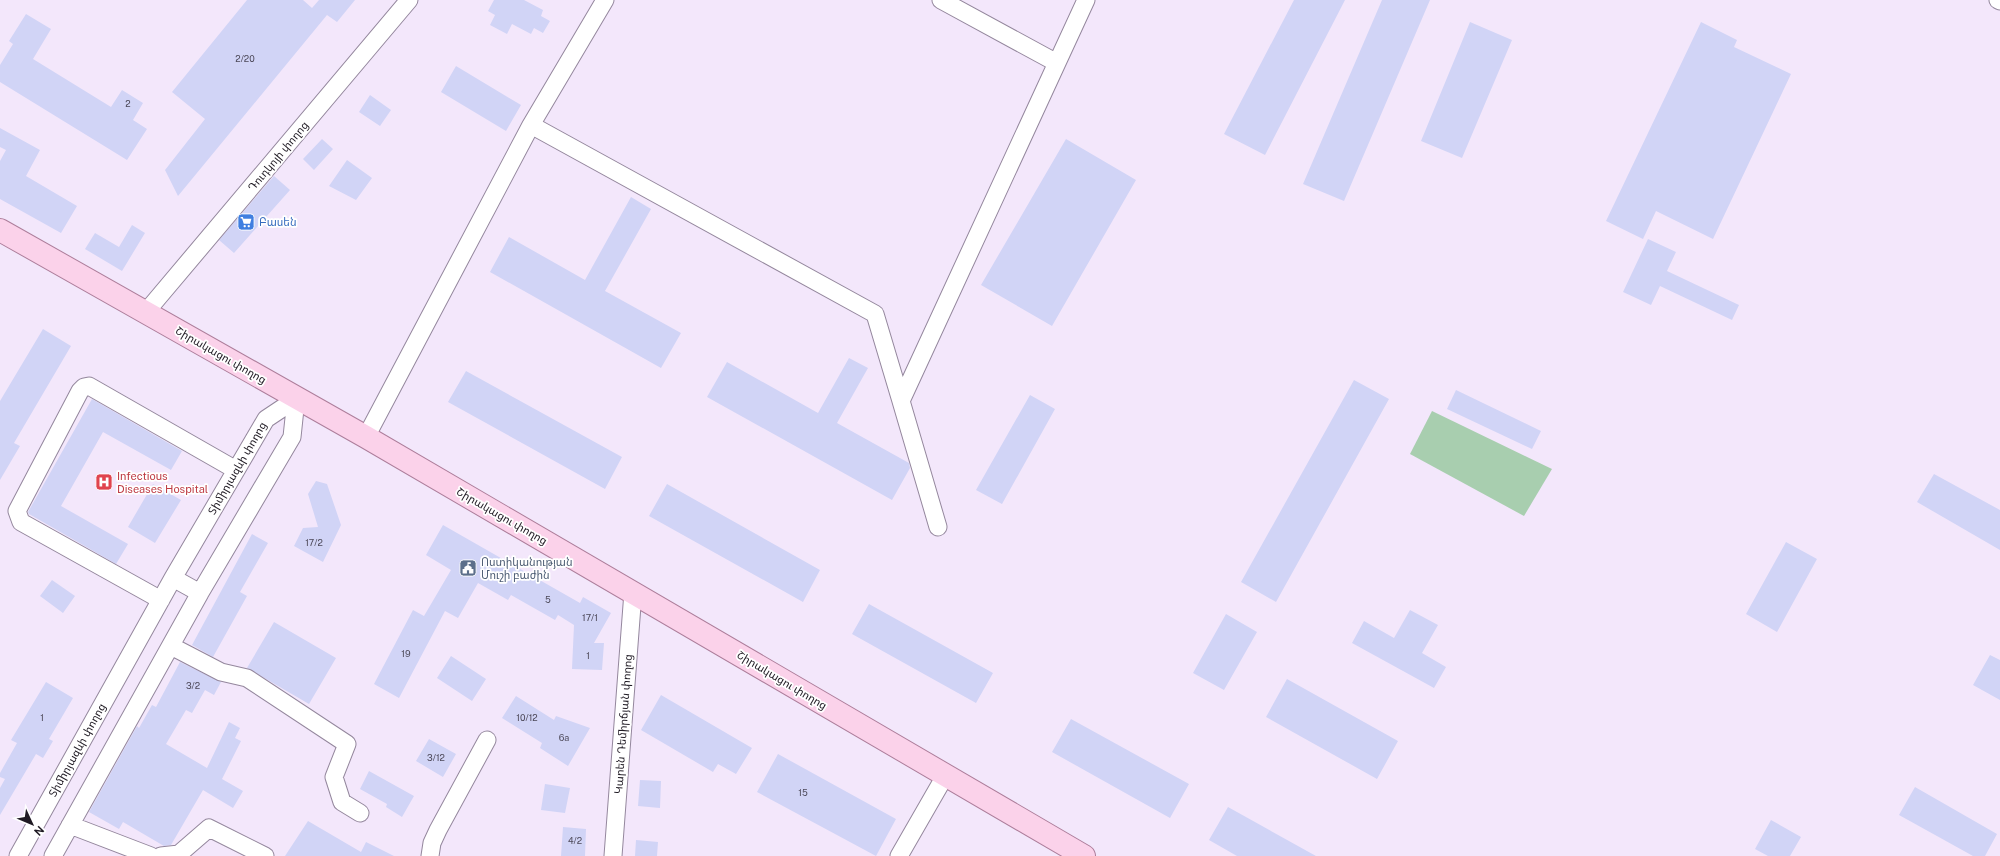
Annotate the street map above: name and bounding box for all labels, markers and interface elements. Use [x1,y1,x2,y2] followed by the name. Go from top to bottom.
[235,53,255,64] house number: 2/20
[125,98,131,109] house number: 2
[245,119,311,194] street label: Դուդկոյի փողոց
[236,212,256,232] supermarket icon: Բասեն
[259,216,297,228] place label: Բասեն
[173,324,268,387] street label: Շիրակացու փողոց
[206,420,269,517] street label: Տիմիրյազևի փողոց
[117,470,208,495] place label: Infectious Diseases Hospital
[94,472,114,492] hospital icon: Infectious Diseases Hospital
[454,485,549,548] street label: Շիրակացու փողոց
[305,537,323,548] house number: 17/2
[481,556,573,582] place label: Ոստիկանության Մուշի բաժին
[458,558,478,578] public building icon: Ոստիկանության Մուշի բաժին
[545,594,551,605] house number: 5
[582,612,598,623] house number: 17/1
[401,648,411,659] house number: 19
[734,648,829,712] street label: Շիրակացու փողոց
[586,650,590,661] house number: 1
[612,654,635,794] street label: Կարեն Դեմիրճյան փողոց
[186,680,200,691] house number: 3/2
[46,701,109,799] street label: Տիմիրյազևի փողոց
[40,712,44,723] house number: 1
[516,712,538,723] house number: 10/12
[559,732,569,743] house number: 6a
[427,752,445,763] house number: 3/12
[798,787,808,798] house number: 15
[12,804,52,844] north arrow
[32,824,46,838] text: N
[568,835,582,846] house number: 4/2

